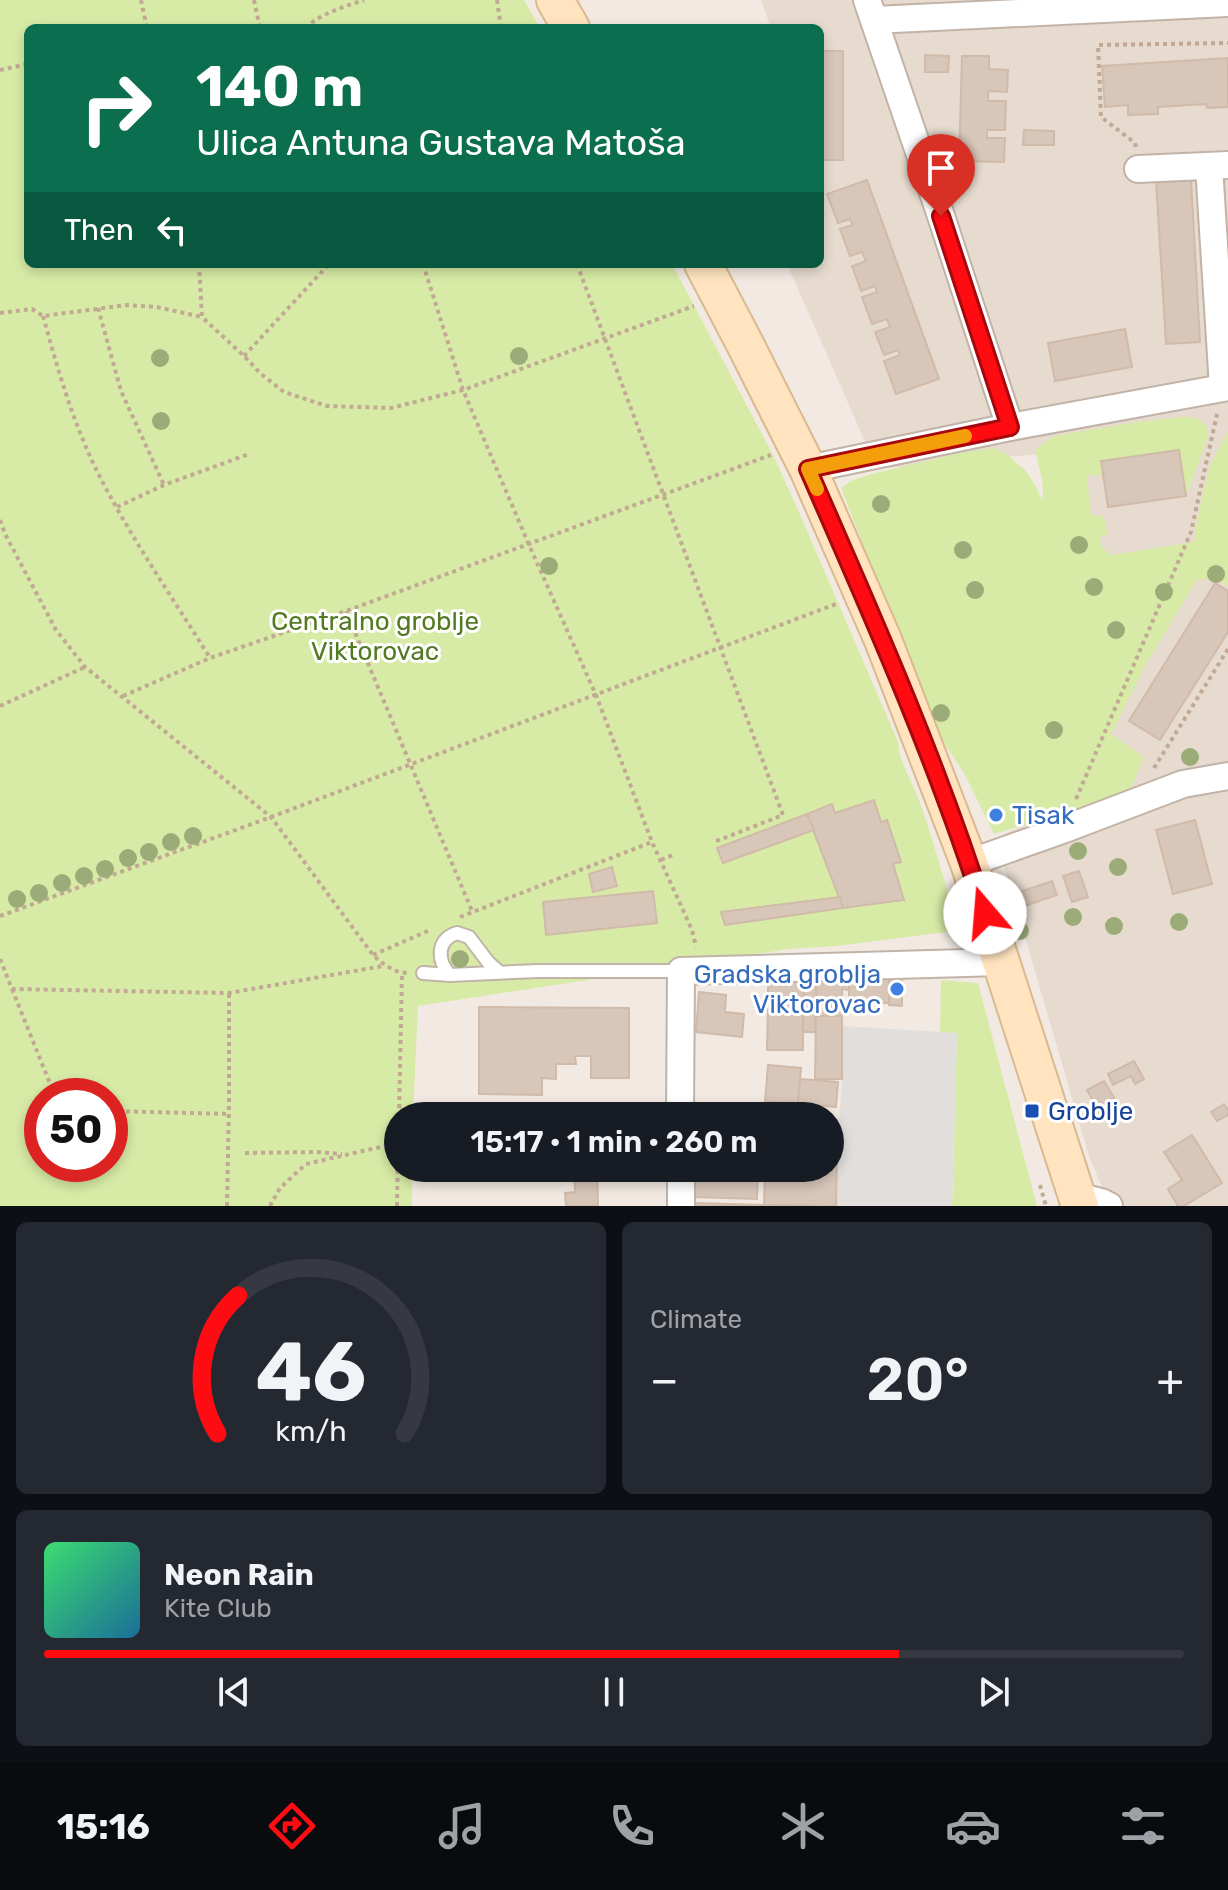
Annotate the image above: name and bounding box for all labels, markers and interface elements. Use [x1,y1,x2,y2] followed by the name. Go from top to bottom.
[196,54,363,120] text: 140 m
[64,56,168,160] icon: right
[196,121,686,164] text: Ulica Antuna Gustava Matoša
[907,134,975,216] pin
[919,146,963,190] icon: arrive
[150,208,194,252] icon: left
[64,212,134,248] text: Then
[271,606,479,667] park label: Centralno groblje Viktorovac
[1012,800,1075,831] place label: Tisak
[987,806,1005,824] marker: Tisak
[943,871,1027,955] position arrow
[694,959,881,1020] place label: Gradska groblja Viktorovac
[888,980,906,998] marker: Gradska groblja Viktorovac
[24,1078,128,1182] speed limit sign: 50
[1048,1096,1133,1127] place label: Groblje
[1023,1102,1041,1120] marker: Groblje
[471,1124,757,1160] text: 15:17 · 1 min · 260 m
[650,1304,742,1335] text: Climate
[256,1322,366,1421] text: 46
[866,1344,969,1415] text: 20°
[650,1354,679,1406] text: −
[1157,1354,1184,1406] text: +
[275,1414,347,1448] text: km/h
[164,1557,314,1593] text: Neon Rain
[164,1593,272,1624] text: Kite Club
[212,1670,256,1714] icon: previous
[592,1670,636,1714] icon: pause
[972,1670,1016,1714] icon: next
[264,1798,320,1854] icon: directions
[434,1798,490,1854] icon: music
[604,1798,660,1854] icon: phone
[775,1798,831,1854] icon: climate
[945,1798,1001,1854] icon: car
[1115,1798,1171,1854] icon: filters
[57,1805,150,1848] text: 15:16

